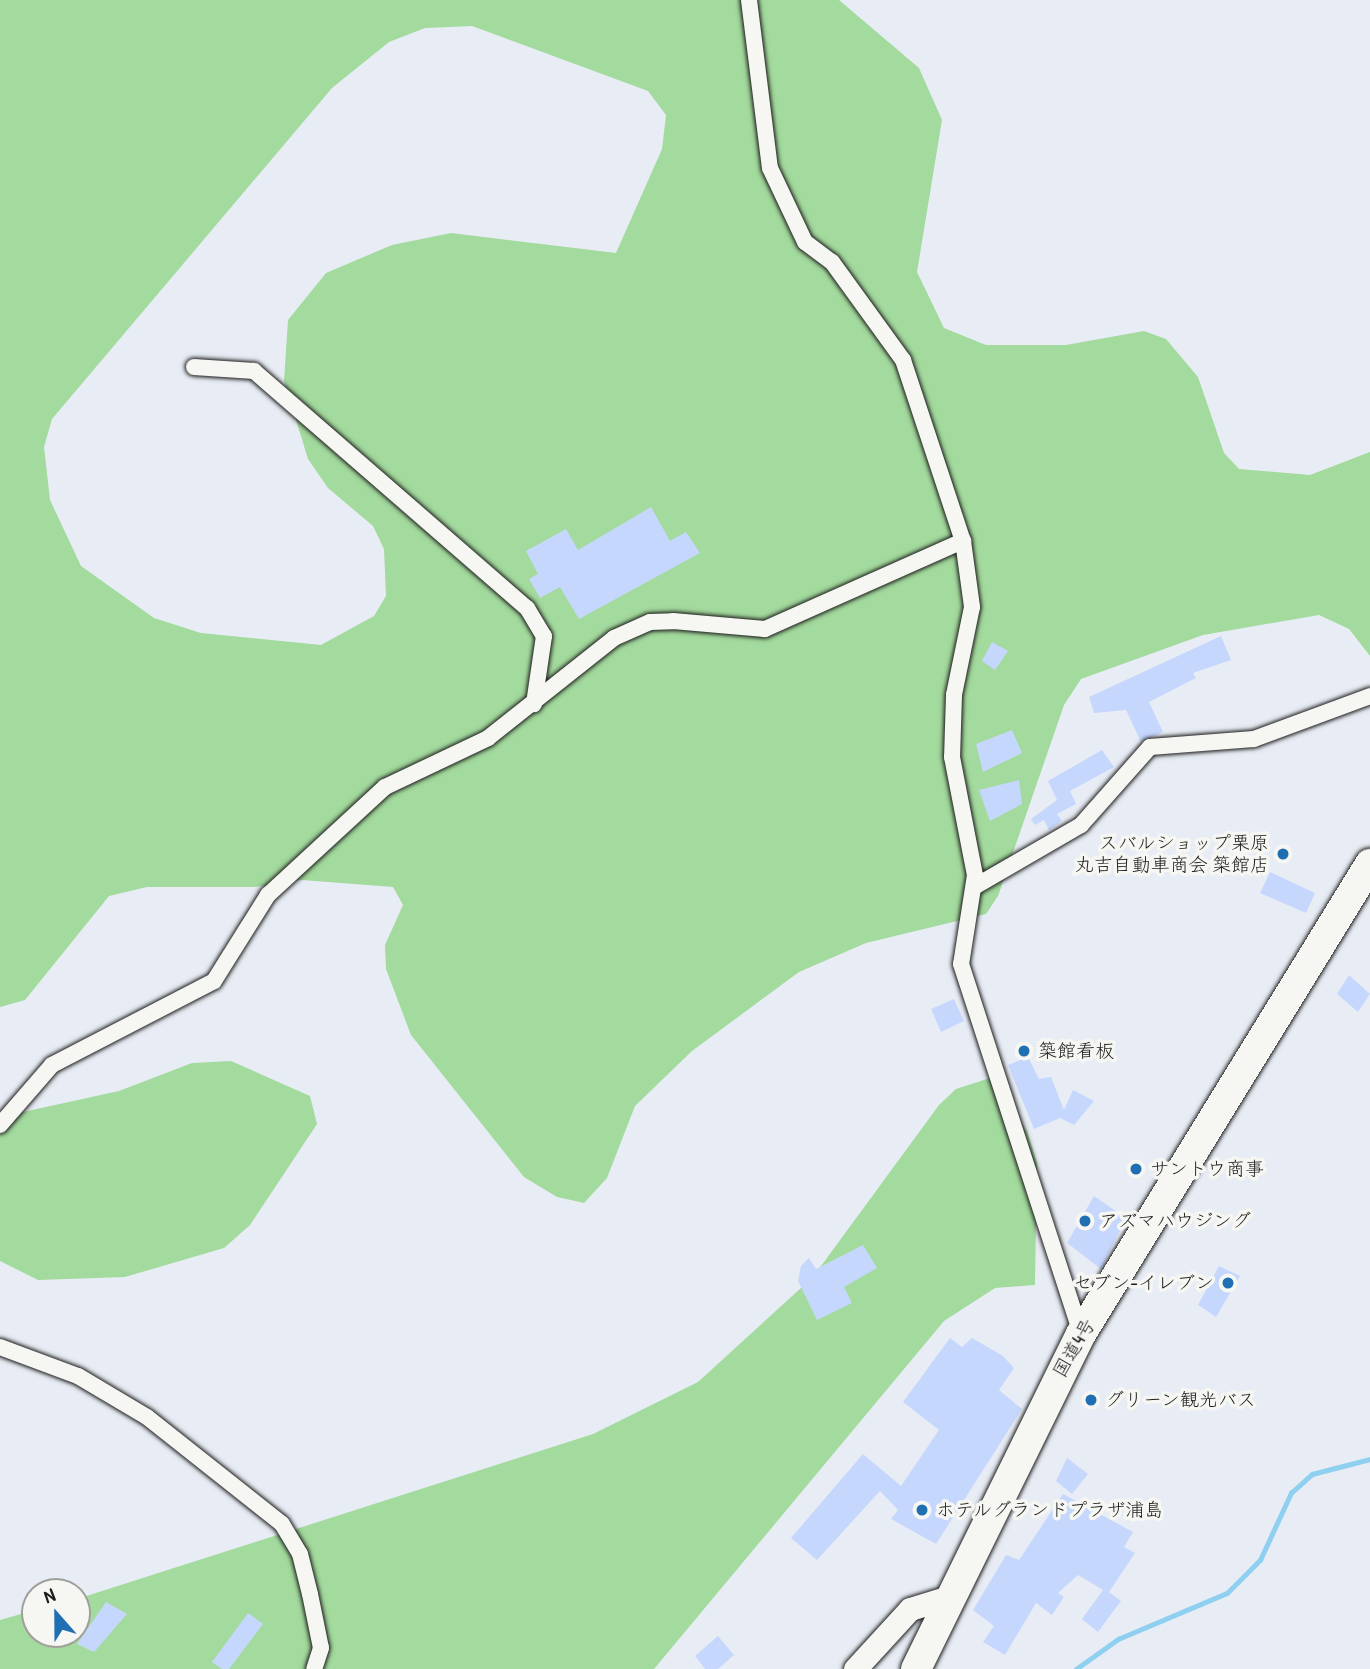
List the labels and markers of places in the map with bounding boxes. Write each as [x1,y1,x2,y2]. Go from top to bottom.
place label: スバルショップ栗原 丸吉自動車商会 築館店 [1075,832,1269,876]
marker: スバルショップ栗原 丸吉自動車商会 築館店 [1275,846,1291,862]
place label: 築館看板 [1038,1040,1114,1062]
marker: 築館看板 [1016,1043,1032,1059]
place label: サントウ商事 [1150,1158,1264,1180]
marker: サントウ商事 [1128,1161,1144,1177]
place label: アズマハウジング [1099,1210,1251,1232]
marker: アズマハウジング [1077,1213,1093,1229]
place label: セブン-イレブン [1073,1272,1214,1294]
marker: セブン-イレブン [1220,1275,1236,1291]
place label: グリーン観光バス [1105,1389,1257,1411]
marker: グリーン観光バス [1083,1392,1099,1408]
place label: ホテルグランドプラザ浦島 [936,1499,1164,1521]
marker: ホテルグランドプラザ浦島 [914,1502,930,1518]

